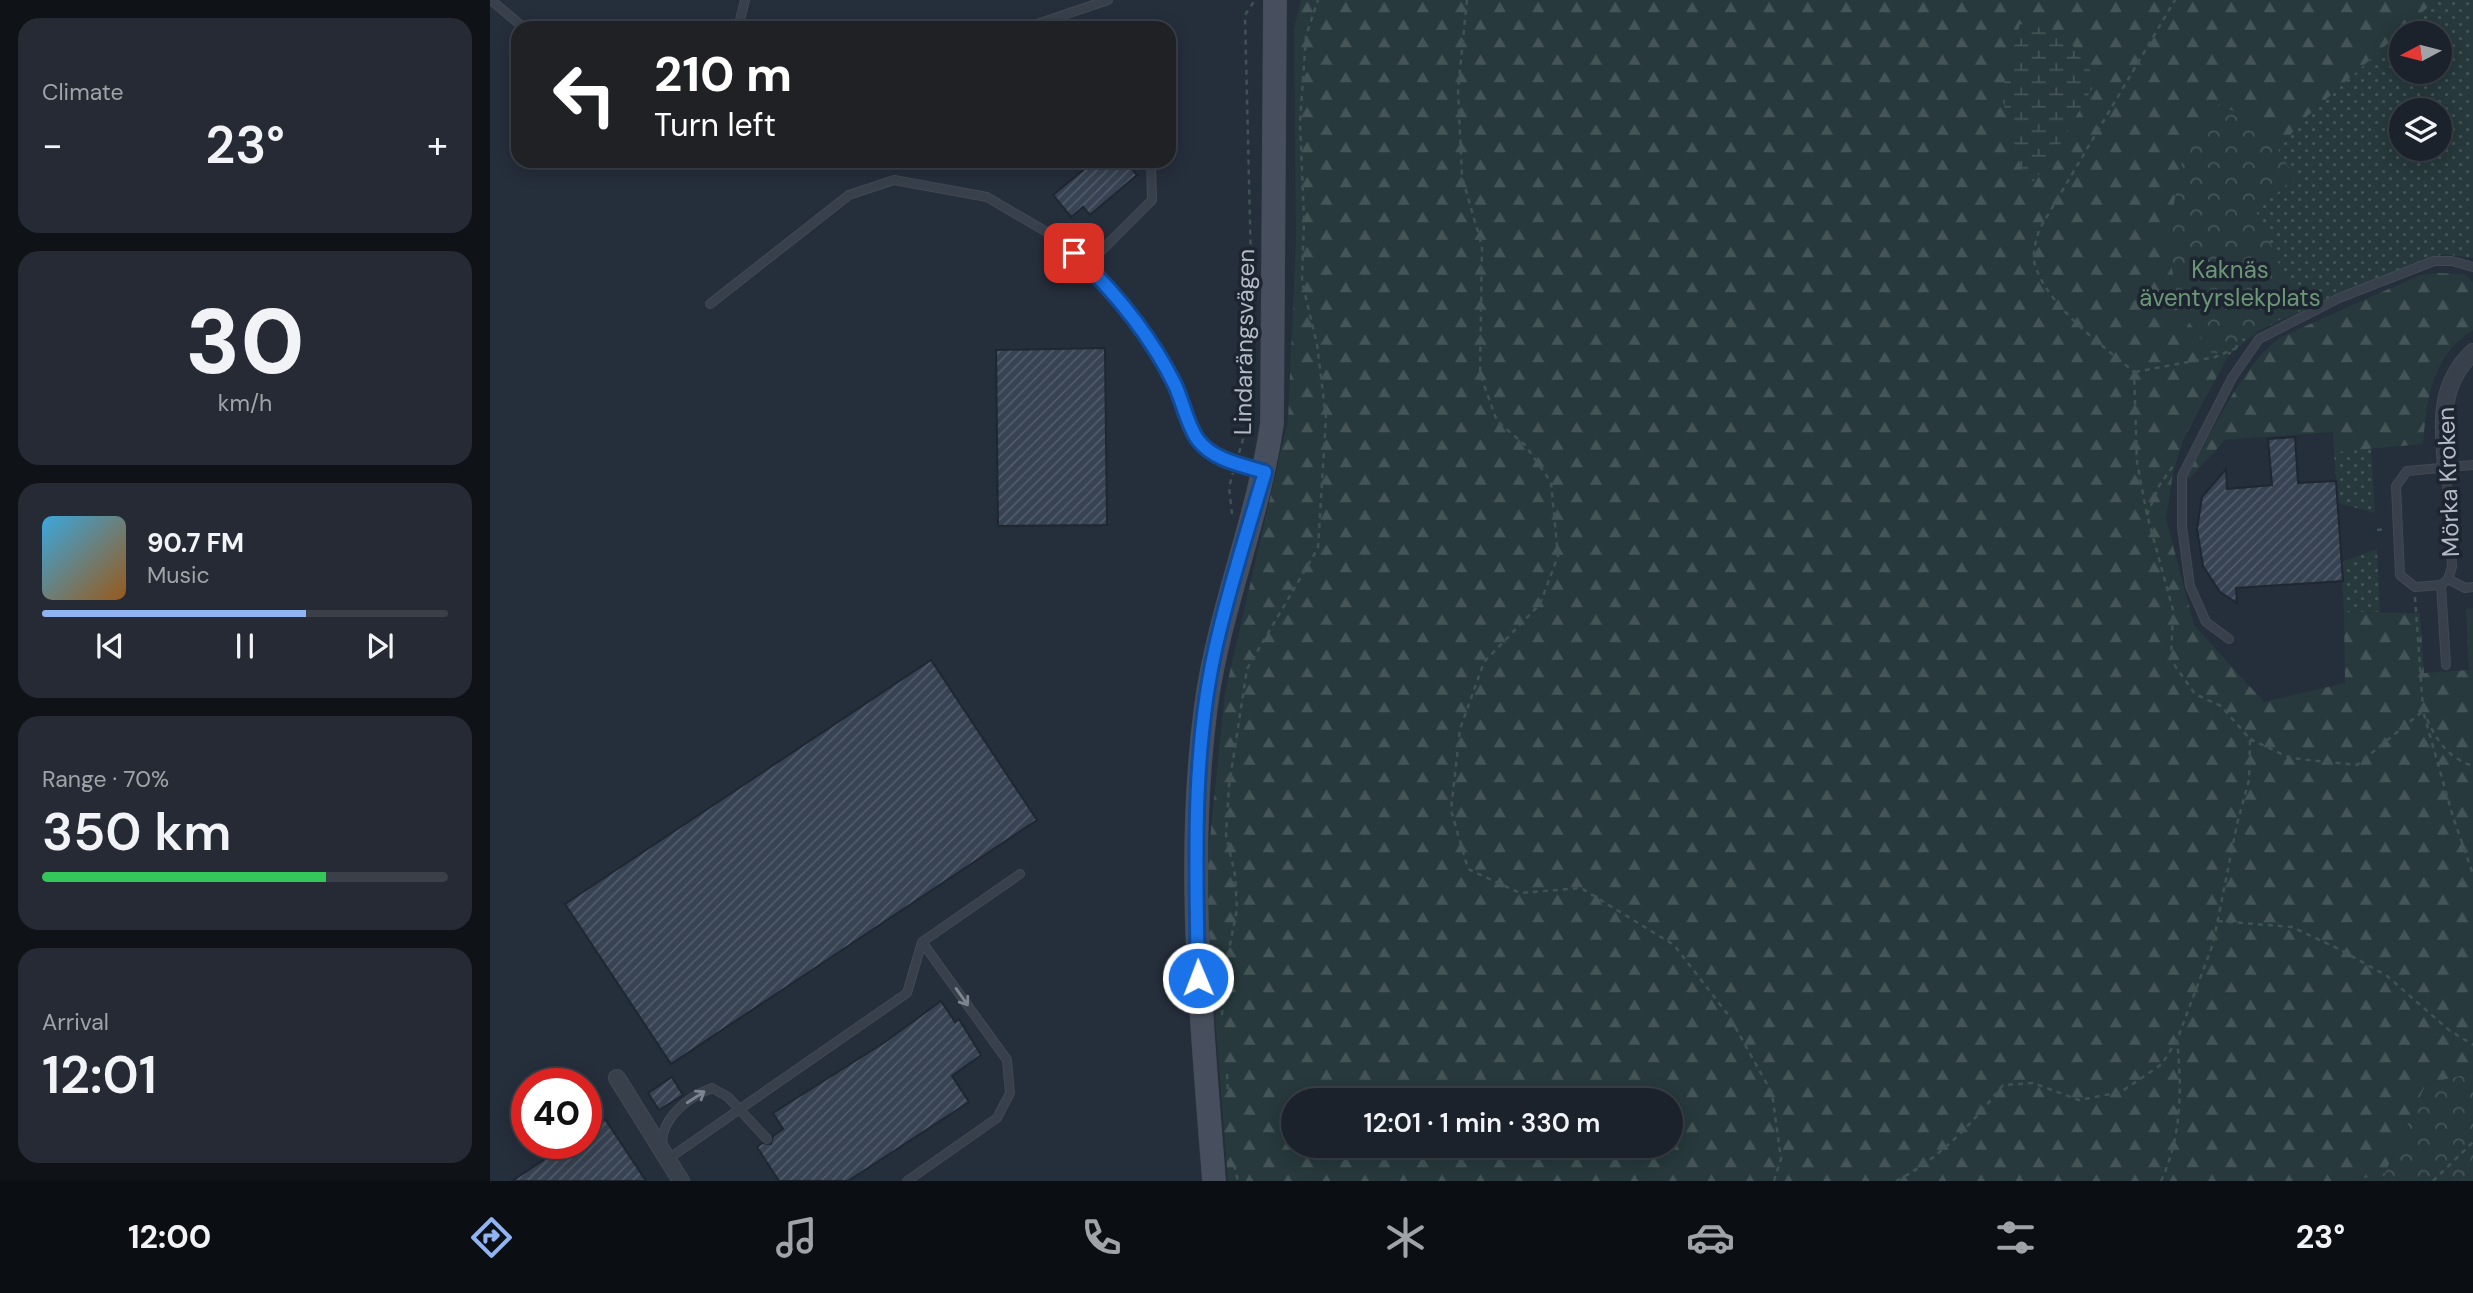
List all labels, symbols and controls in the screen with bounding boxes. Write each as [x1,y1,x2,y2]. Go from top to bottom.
north arrow [2389,21,2452,84]
map controls [2389,21,2452,161]
text: 210 m [654,42,792,106]
icon: left [539,49,630,140]
text: Climate [42,77,124,107]
button: layers [2389,98,2452,161]
text: Turn left [654,104,776,146]
text: 23° [205,111,285,179]
text: − [42,120,63,170]
text: + [427,120,448,170]
pin [1044,223,1104,283]
icon: arrive [1055,234,1093,272]
street label: Lindarängsvägen [1227,249,1261,435]
park label: Kaknäs äventyrslekplats [2139,254,2321,313]
text: 30 [186,283,304,401]
text: km/h [218,388,272,418]
street label: Mörka Kroken [2430,406,2466,558]
text: 90.7 FM [147,526,244,560]
text: Music [147,560,210,590]
icon: previous [91,627,129,665]
icon: pause [226,627,264,665]
icon: next [361,627,399,665]
text: Range · 70% [42,764,169,794]
text: 350 km [42,798,231,866]
position arrow [1161,941,1235,1015]
one-way arrow [955,987,969,1006]
text: Arrival [42,1007,109,1037]
text: 12:01 [42,1041,157,1109]
speed limit sign: 40 [511,1068,602,1159]
one-way arrow [686,1090,705,1104]
text: 12:01 · 1 min · 330 m [1364,1106,1600,1140]
icon: directions [467,1213,516,1262]
icon: music [772,1213,821,1262]
icon: phone [1077,1213,1126,1262]
icon: climate [1381,1213,1430,1262]
icon: car [1686,1213,1735,1262]
icon: filters [1991,1213,2040,1262]
text: 12:00 [128,1216,211,1258]
text: 23° [2296,1216,2345,1258]

